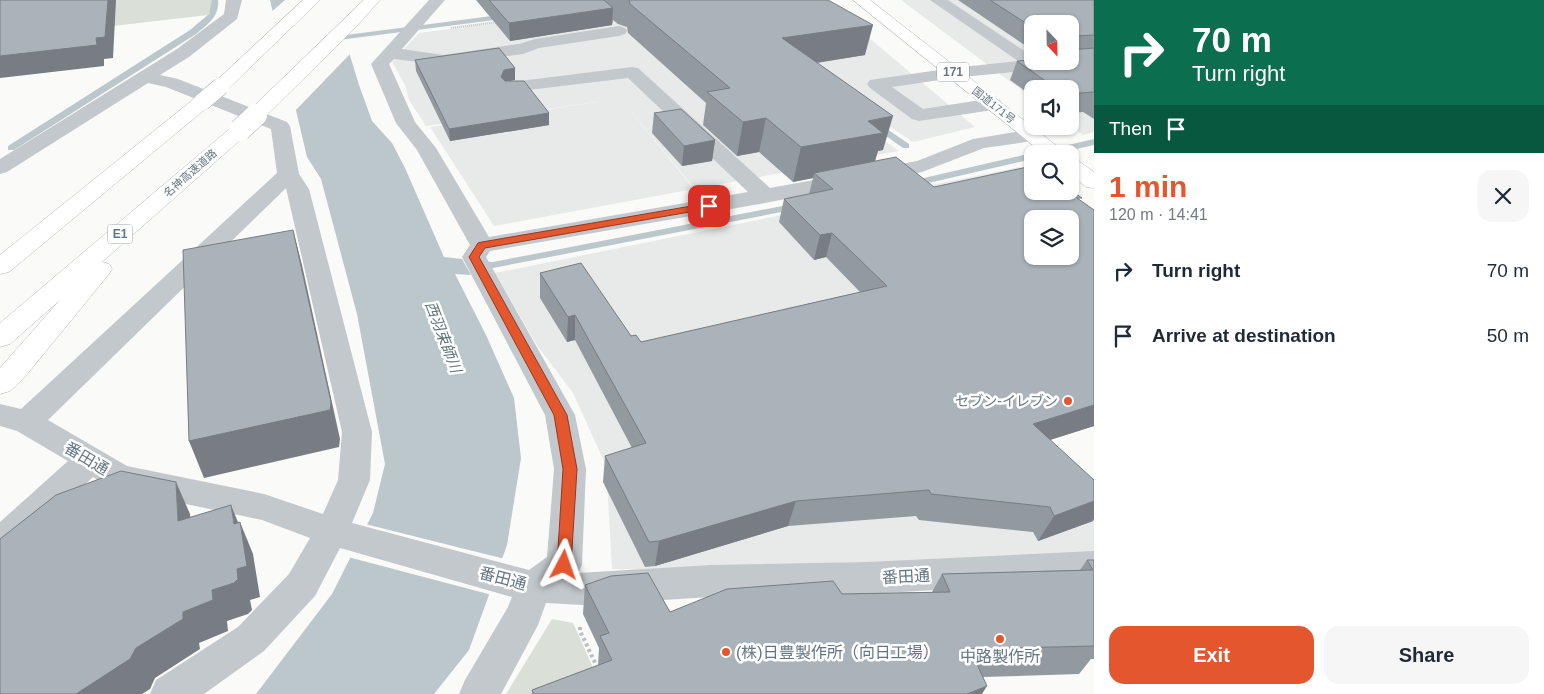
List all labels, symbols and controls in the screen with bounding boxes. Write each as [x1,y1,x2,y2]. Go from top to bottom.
north arrow [1024,15,1079,70]
map controls [1024,15,1079,265]
icon: right [1109,20,1174,85]
text: 70 m [1192,20,1272,59]
text: Turn right [1192,61,1285,86]
road number: 171 [937,62,969,82]
button: sound [1024,80,1079,135]
street label: 国道171号 [970,84,1018,126]
icon: arrive [1162,115,1190,143]
text: Then [1109,118,1152,139]
button: search [1024,145,1079,200]
street label: 名神高速道路 [161,147,219,199]
text: 1 min [1109,170,1187,203]
button: close [1477,170,1529,222]
pin [688,185,730,227]
icon: arrive [695,192,723,220]
text: 120 m · 14:41 [1109,206,1208,223]
button: layers [1024,210,1079,265]
road number: E1 [108,224,132,243]
icon: right [1109,257,1137,285]
text: Turn right [1152,260,1240,281]
text: 70 m [1487,260,1529,281]
water label: 西羽束師川 [422,299,466,377]
icon: arrive [1109,322,1137,350]
text: Arrive at destination [1152,325,1336,346]
text: 50 m [1487,325,1529,346]
place label: セブン-イレブン [955,393,1058,409]
marker: セブン-イレブン [1062,395,1074,407]
street label: 番田通 [62,439,112,478]
position arrow [537,538,589,590]
street label: 番田通 [477,564,528,593]
street label: 番田通 [882,567,930,586]
button: Exit [1109,626,1314,684]
button: Share [1324,626,1529,684]
marker: 中路製作所 [994,633,1006,645]
place label: (株)日豊製作所（向日工場） [736,644,939,661]
marker: (株)日豊製作所（向日工場） [720,646,732,658]
place label: 中路製作所 [960,648,1040,665]

